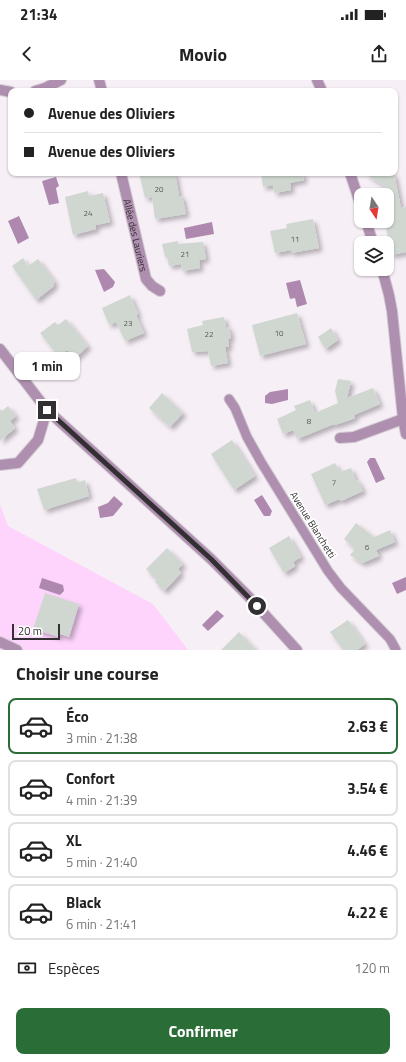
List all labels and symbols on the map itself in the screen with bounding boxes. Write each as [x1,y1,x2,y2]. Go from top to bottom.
house number: 20 [155,183,164,195]
north arrow [354,188,394,228]
street label: Allée des Lauriers [120,197,152,273]
house number: 24 [84,207,93,219]
house number: 11 [291,233,299,245]
house number: 21 [181,248,189,260]
house number: 23 [124,317,132,329]
house number: 10 [275,327,284,339]
house number: 22 [205,328,213,340]
callout: 1 min [14,352,80,380]
route end [38,401,56,419]
house number: 8 [307,415,312,427]
house number: 7 [332,476,336,488]
street label: Avenue Blanchetti [286,489,340,561]
house number: 6 [365,541,370,553]
route start [248,597,266,615]
scale bar [12,622,60,641]

